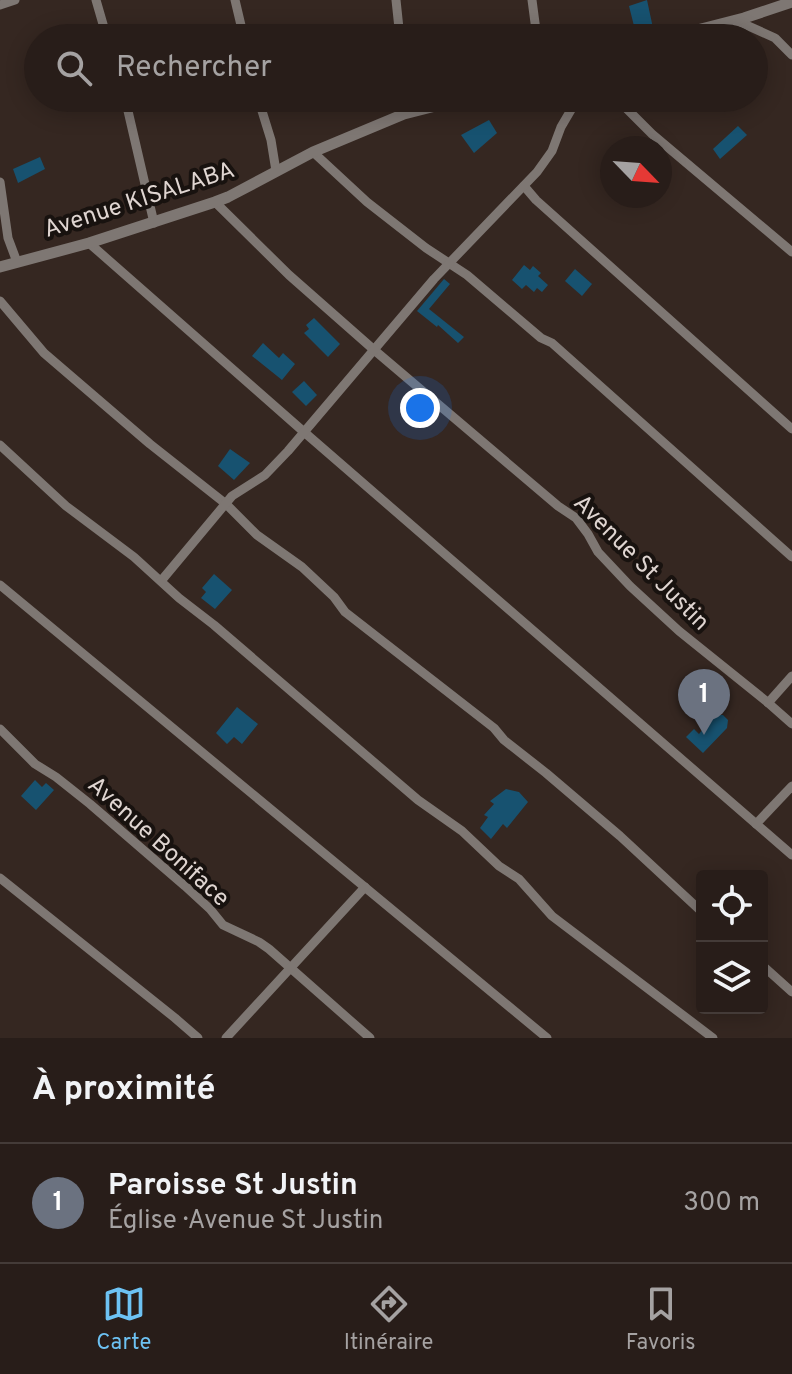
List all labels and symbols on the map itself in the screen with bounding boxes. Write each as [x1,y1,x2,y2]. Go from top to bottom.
north arrow [600,136,672,208]
street label: Avenue KISALABA [40,156,239,246]
your location [400,388,440,428]
street label: Avenue St Justin [566,489,715,638]
pin: 1 [678,669,730,735]
street label: Avenue Boniface [80,771,235,914]

